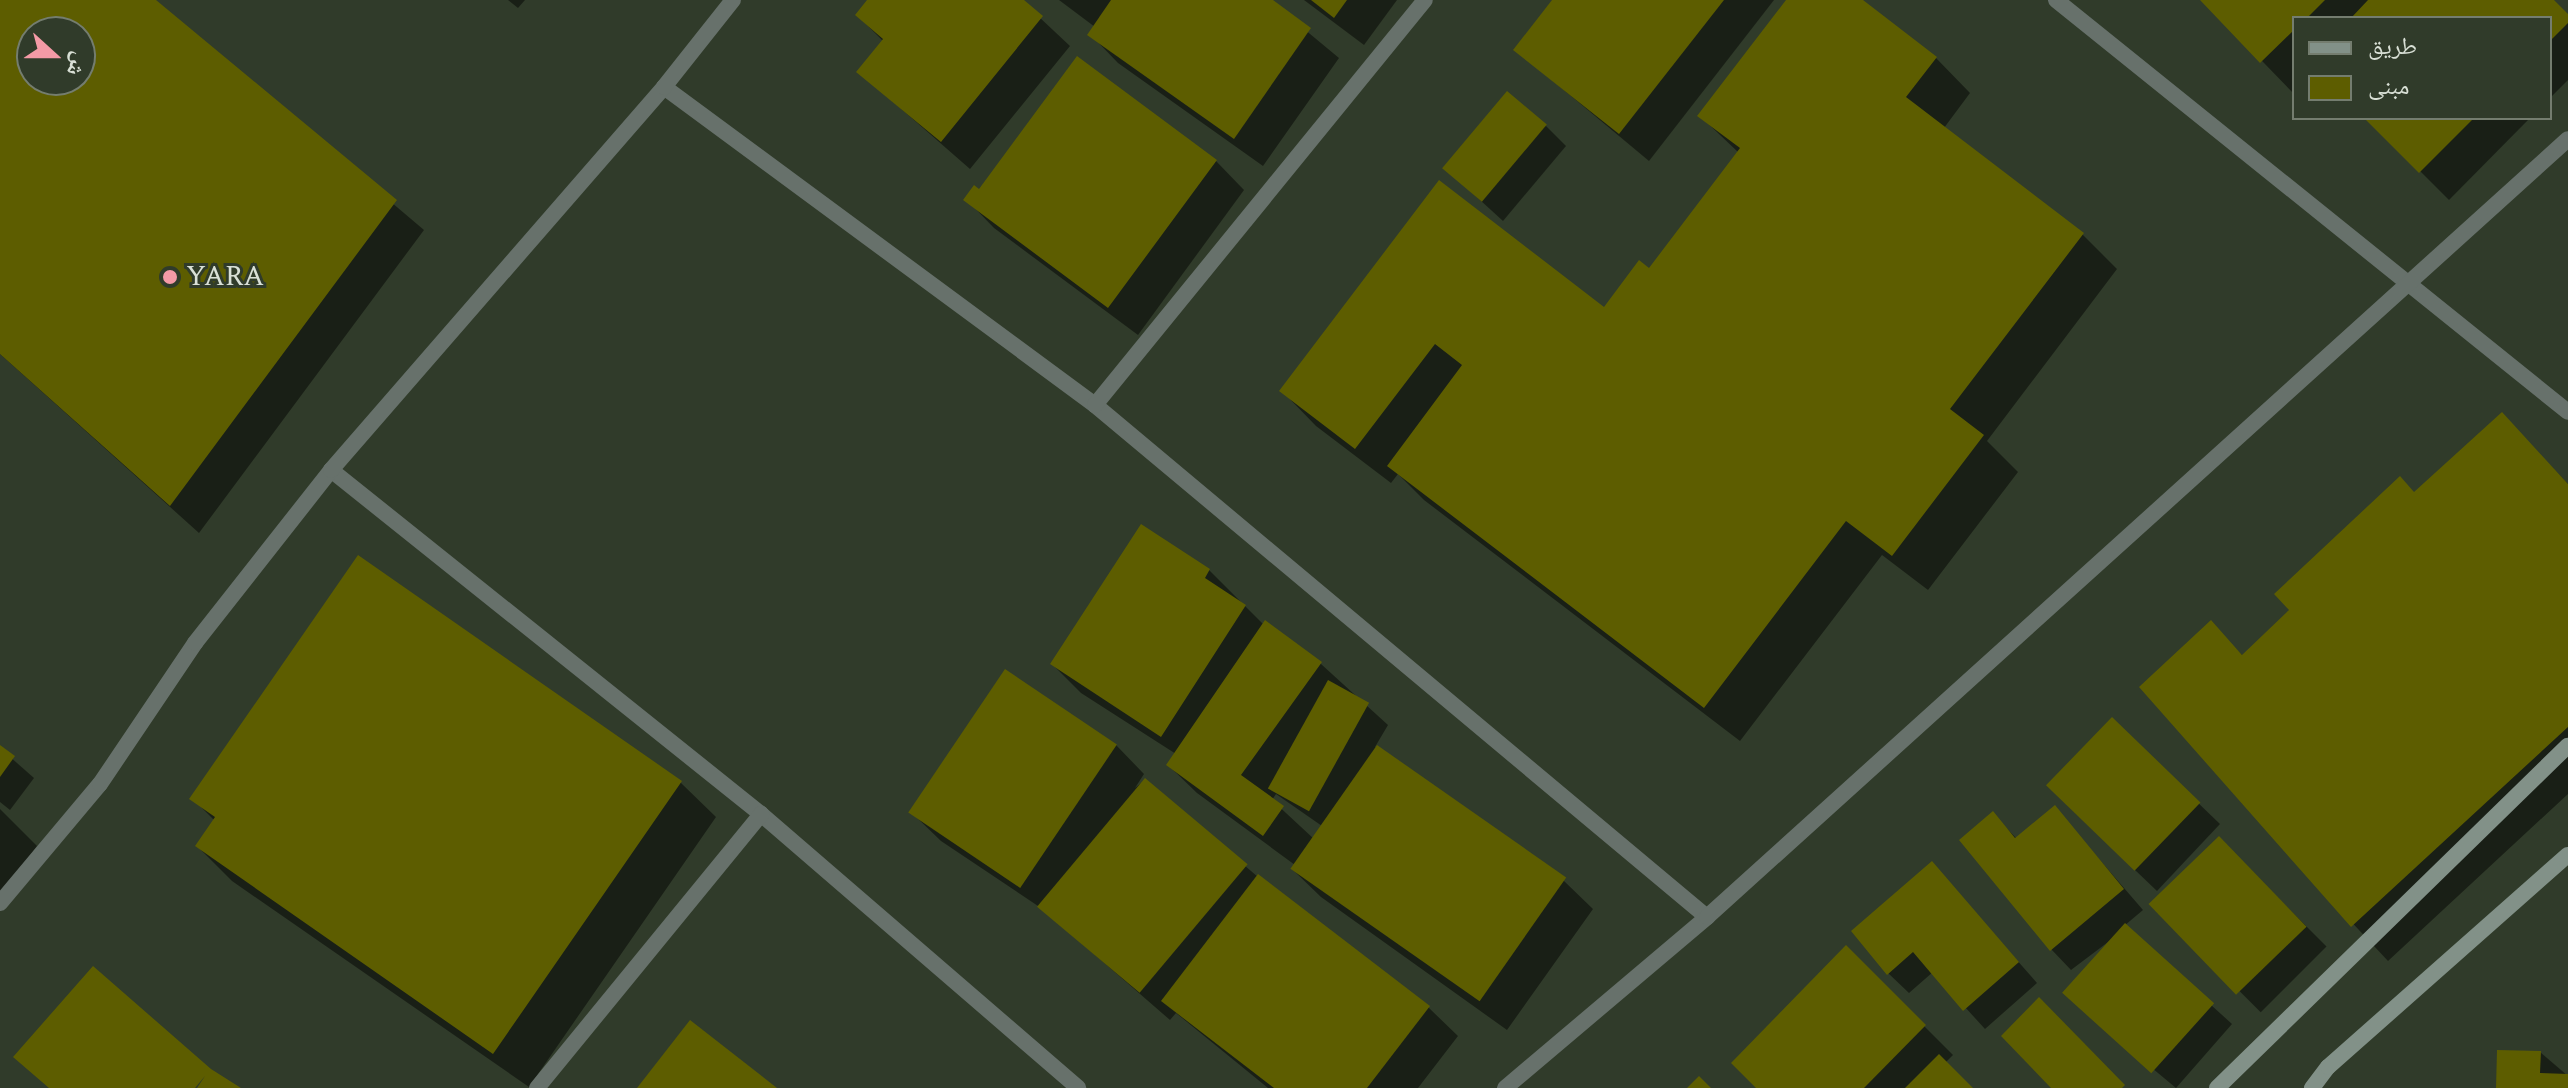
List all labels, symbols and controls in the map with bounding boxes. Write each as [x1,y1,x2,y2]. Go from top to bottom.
north arrow [16,16,96,96]
legend [2292,16,2552,120]
text: طريق [2368,29,2417,65]
text: ش [57,47,97,81]
text: مبنى [2368,69,2409,105]
place label: YARA [186,260,264,294]
marker: YARA [161,268,179,286]

